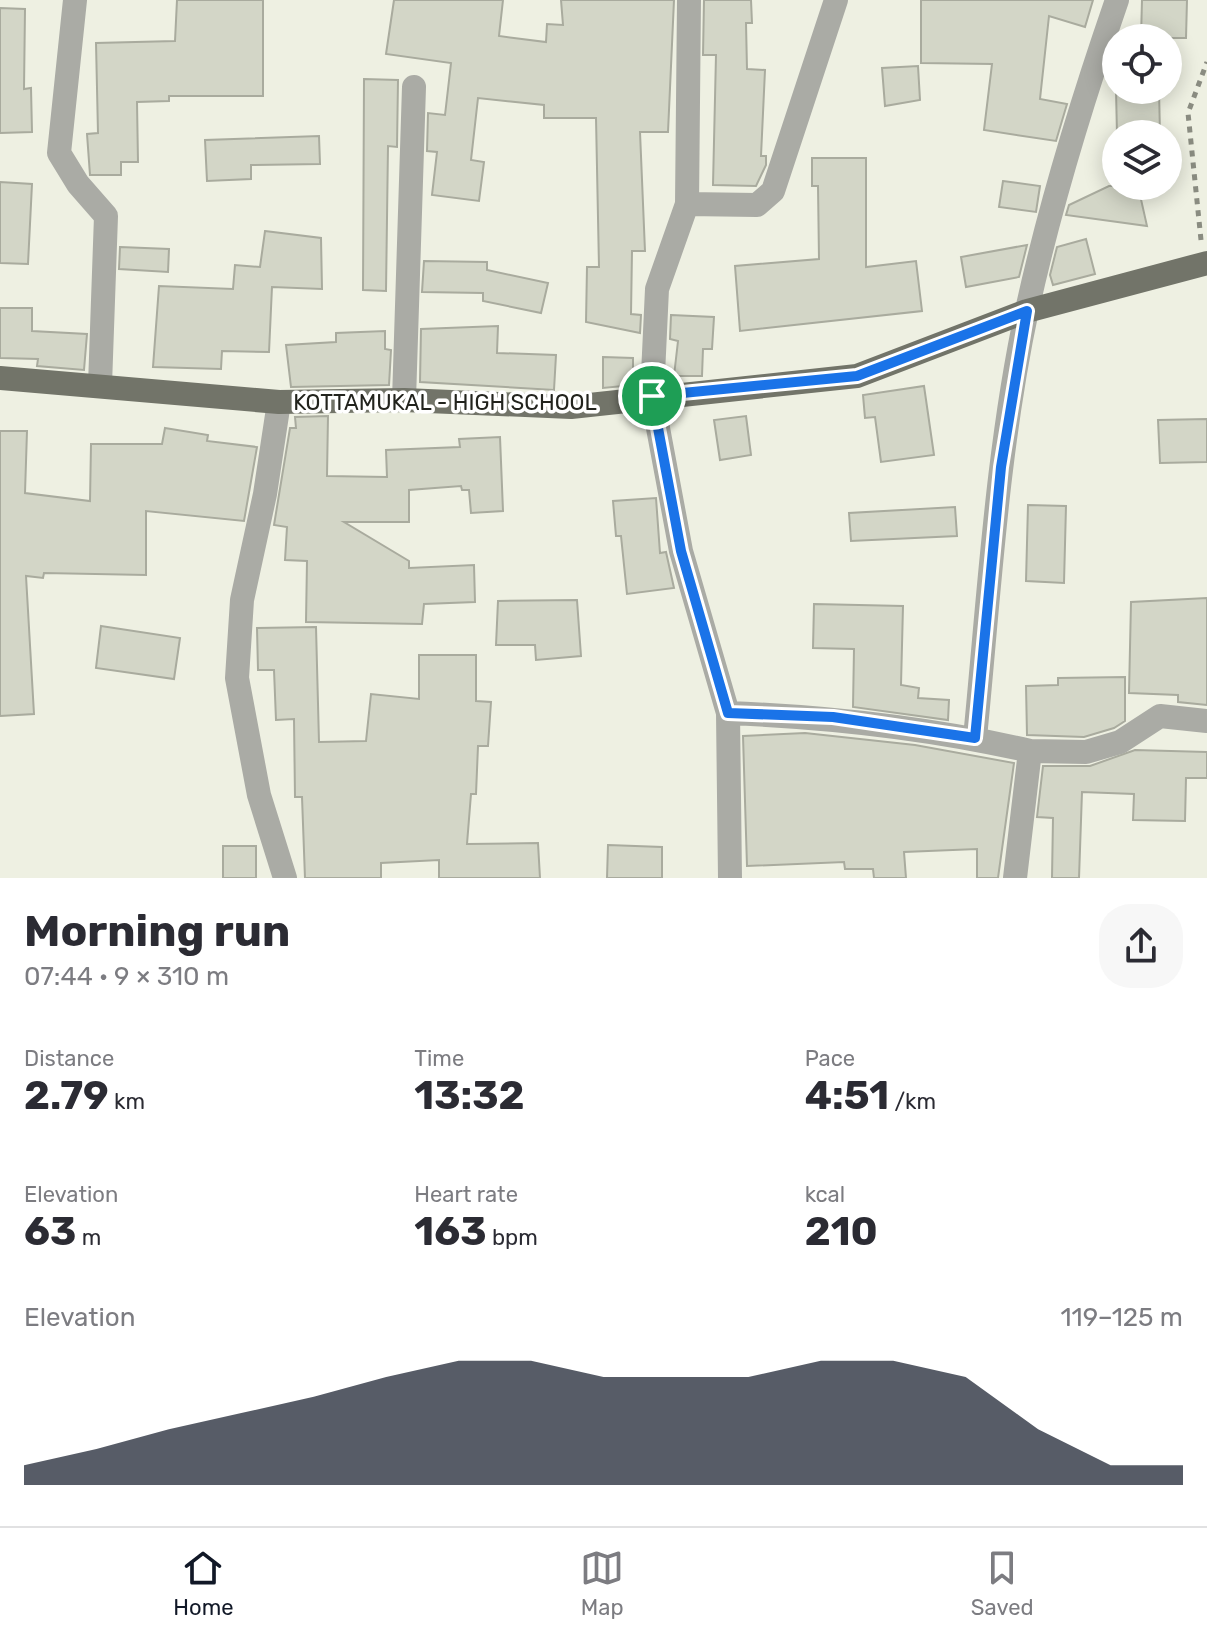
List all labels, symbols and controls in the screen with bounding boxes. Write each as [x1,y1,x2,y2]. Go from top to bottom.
map controls [1102,24,1182,200]
button: locate [1102,24,1182,104]
button: layers [1102,120,1182,200]
pin [618,362,686,430]
icon: arrive [630,374,674,418]
street label: KOTTAMUKAL - HIGH SCHOOL [293,389,597,416]
button: share [1099,904,1183,988]
text: Morning run [24,905,290,957]
text: 07:44 · 9 × 310 m [24,961,229,992]
text: Distance [24,1045,114,1072]
text: Time [414,1045,464,1072]
text: Pace [805,1045,855,1072]
text: 2.79 [24,1072,109,1119]
text: 13:32 [414,1072,525,1119]
text: 4:51 [805,1072,889,1119]
text: km [109,1088,145,1115]
text: /km [889,1088,936,1115]
text: Elevation [24,1181,118,1208]
text: Heart rate [414,1181,518,1208]
text: kcal [805,1181,845,1208]
text: 63 [24,1208,76,1255]
text: 163 [414,1208,487,1255]
text: 210 [805,1208,878,1255]
text: m [76,1224,101,1251]
text: bpm [487,1224,538,1251]
text: Elevation [24,1302,135,1333]
text: 119–125 m [1060,1302,1183,1333]
tab: Home [173,1546,234,1621]
tab: Map [580,1546,624,1621]
tab: Saved [971,1546,1034,1621]

